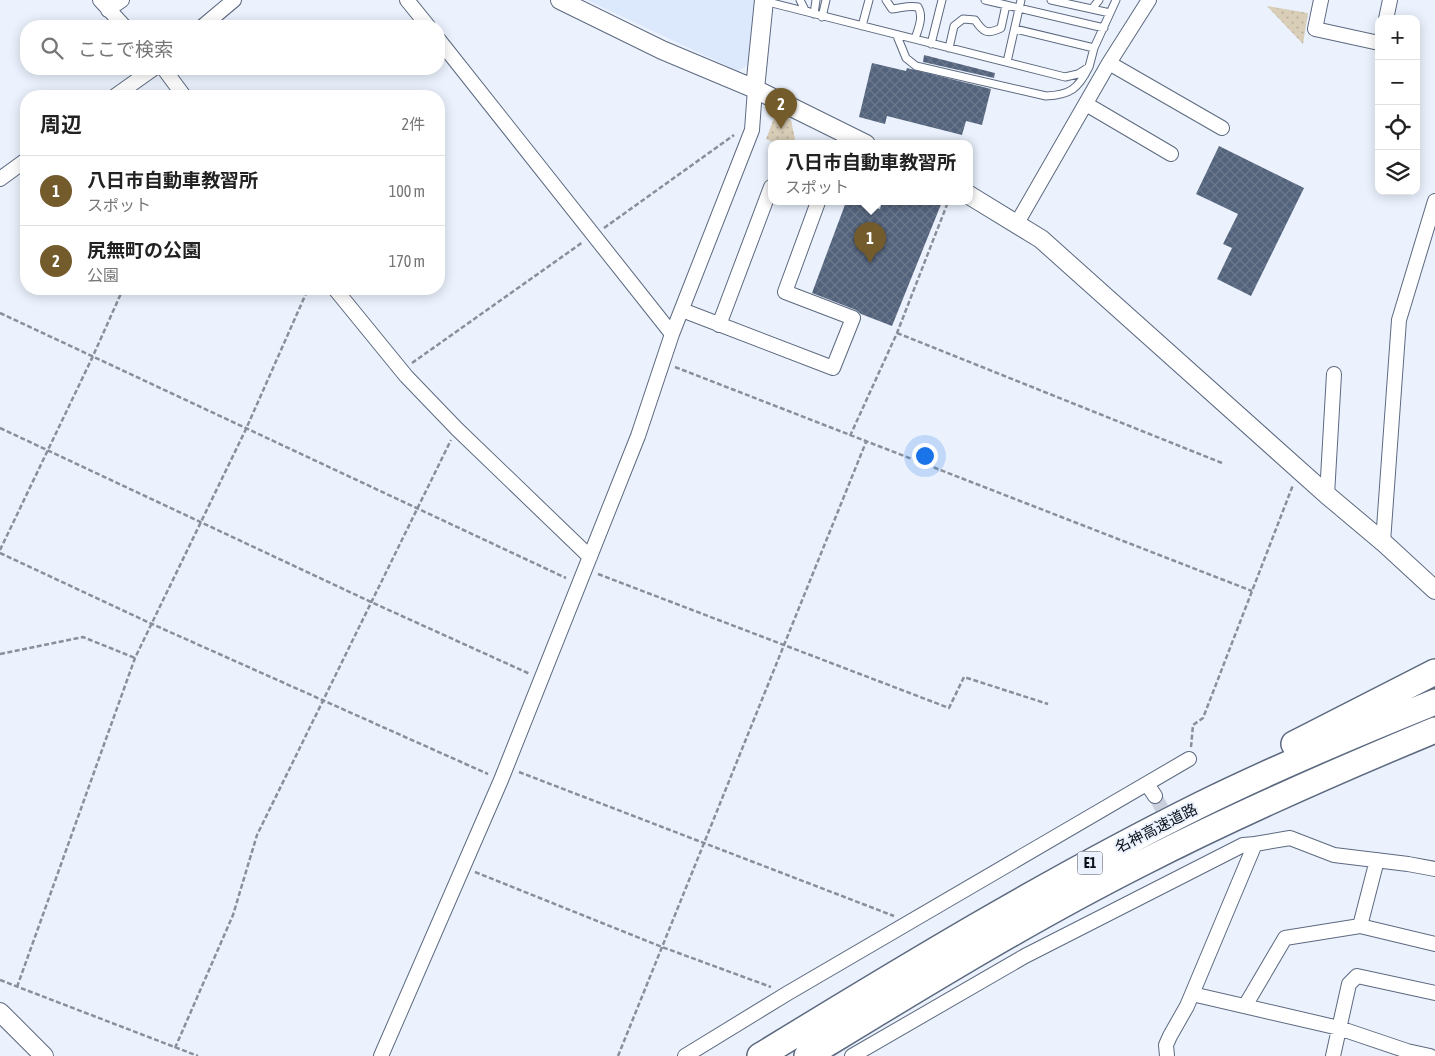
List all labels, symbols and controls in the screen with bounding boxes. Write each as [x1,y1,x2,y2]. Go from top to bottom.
map controls [1375,15,1420,195]
button: + [1375,15,1420,60]
search box [20,20,445,75]
icon: search [38,34,66,62]
text: ここで検索 [78,38,173,60]
button: − [1375,60,1420,105]
pin: 2 [765,88,797,129]
button: locate [1375,105,1420,150]
text: 周辺 [40,112,82,136]
text: 2件 [401,115,425,133]
popup [768,140,973,205]
button: layers [1375,150,1420,195]
text: 八日市自動車教習所 [785,151,956,173]
text: 八日市自動車教習所 [87,169,258,191]
text: スポット [785,178,849,196]
text: 1 [52,182,60,200]
text: 100 m [389,182,425,200]
text: スポット [87,196,151,214]
pin: 1 [854,222,886,263]
text: 尻無町の公園 [87,239,201,261]
text: 2 [52,252,60,270]
text: 170 m [389,252,425,270]
text: 公園 [87,266,119,284]
your location [912,443,938,469]
street label: 名神高速道路 [1112,800,1200,856]
road number: E1 [1078,851,1102,874]

